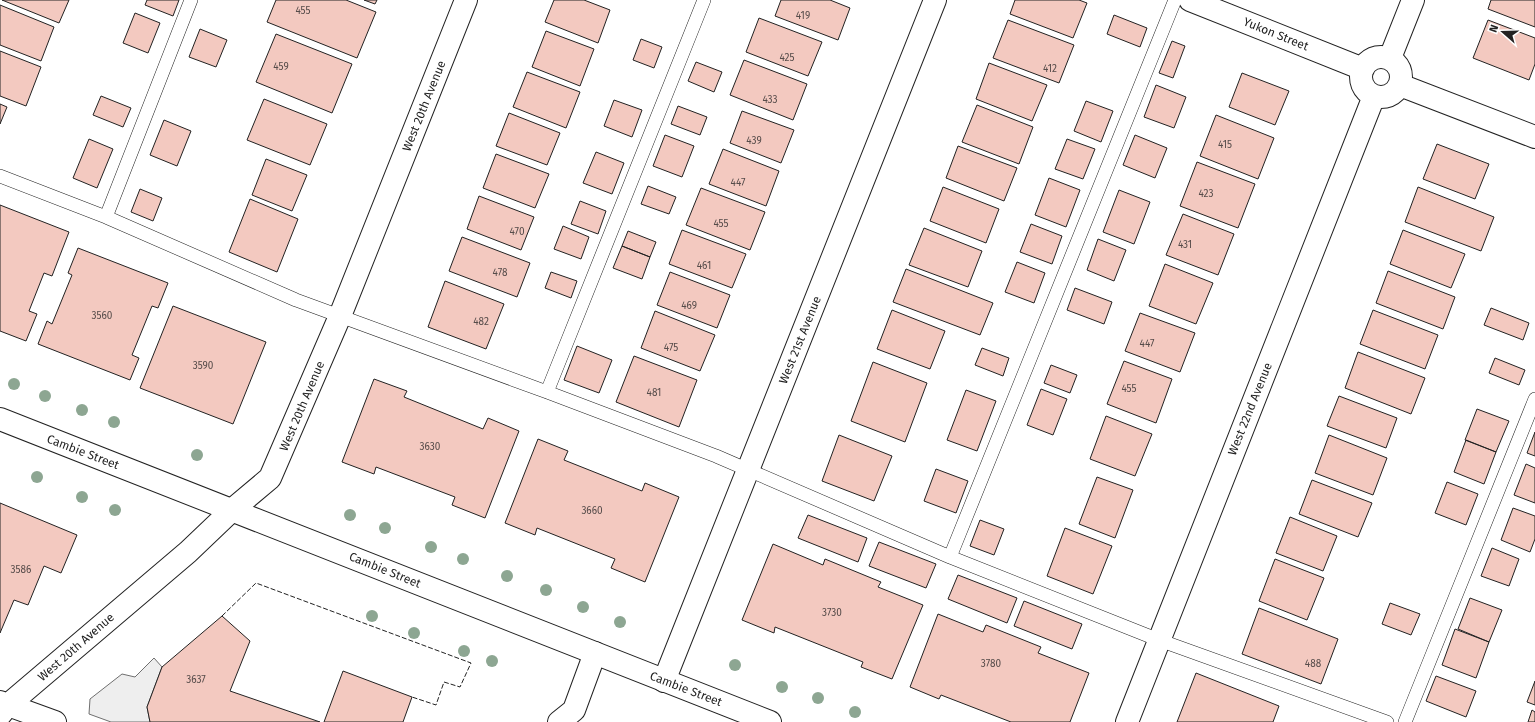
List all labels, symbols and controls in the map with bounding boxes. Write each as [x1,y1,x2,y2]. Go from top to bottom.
house number: 455 [295,5,311,17]
house number: 419 [796,10,810,22]
north arrow [1483,12,1523,52]
street label: Yukon Street [1241,15,1311,54]
text: N [1487,23,1501,34]
house number: 425 [779,52,795,64]
street label: West 20th Avenue [399,59,449,153]
house number: 459 [273,61,289,73]
house number: 412 [1043,63,1057,75]
house number: 433 [762,94,778,106]
house number: 439 [746,135,762,147]
house number: 415 [1218,139,1232,151]
house number: 447 [731,177,746,189]
house number: 423 [1198,188,1214,200]
house number: 455 [713,218,729,230]
house number: 470 [510,226,525,238]
house number: 431 [1178,239,1192,251]
house number: 461 [697,260,711,272]
house number: 478 [493,267,508,279]
street label: West 21st Avenue [776,294,824,386]
house number: 469 [681,300,697,312]
house number: 3560 [92,310,113,322]
house number: 482 [473,316,489,328]
house number: 447 [1140,338,1155,350]
house number: 475 [664,342,678,354]
street label: West 20th Avenue [277,359,327,453]
house number: 3590 [193,360,214,372]
street label: West 22nd Avenue [1225,361,1275,457]
house number: 455 [1121,383,1137,395]
house number: 481 [647,387,661,399]
street label: Cambie Street [45,432,122,472]
house number: 3630 [420,441,441,453]
house number: 3660 [581,505,603,517]
street label: Cambie Street [347,549,424,591]
house number: 3586 [11,564,31,576]
house number: 3730 [822,607,842,619]
street label: West 20th Avenue [35,610,117,684]
house number: 3780 [981,658,1002,670]
house number: 488 [1305,658,1322,670]
street label: Cambie Street [648,669,725,709]
house number: 3637 [186,674,206,686]

